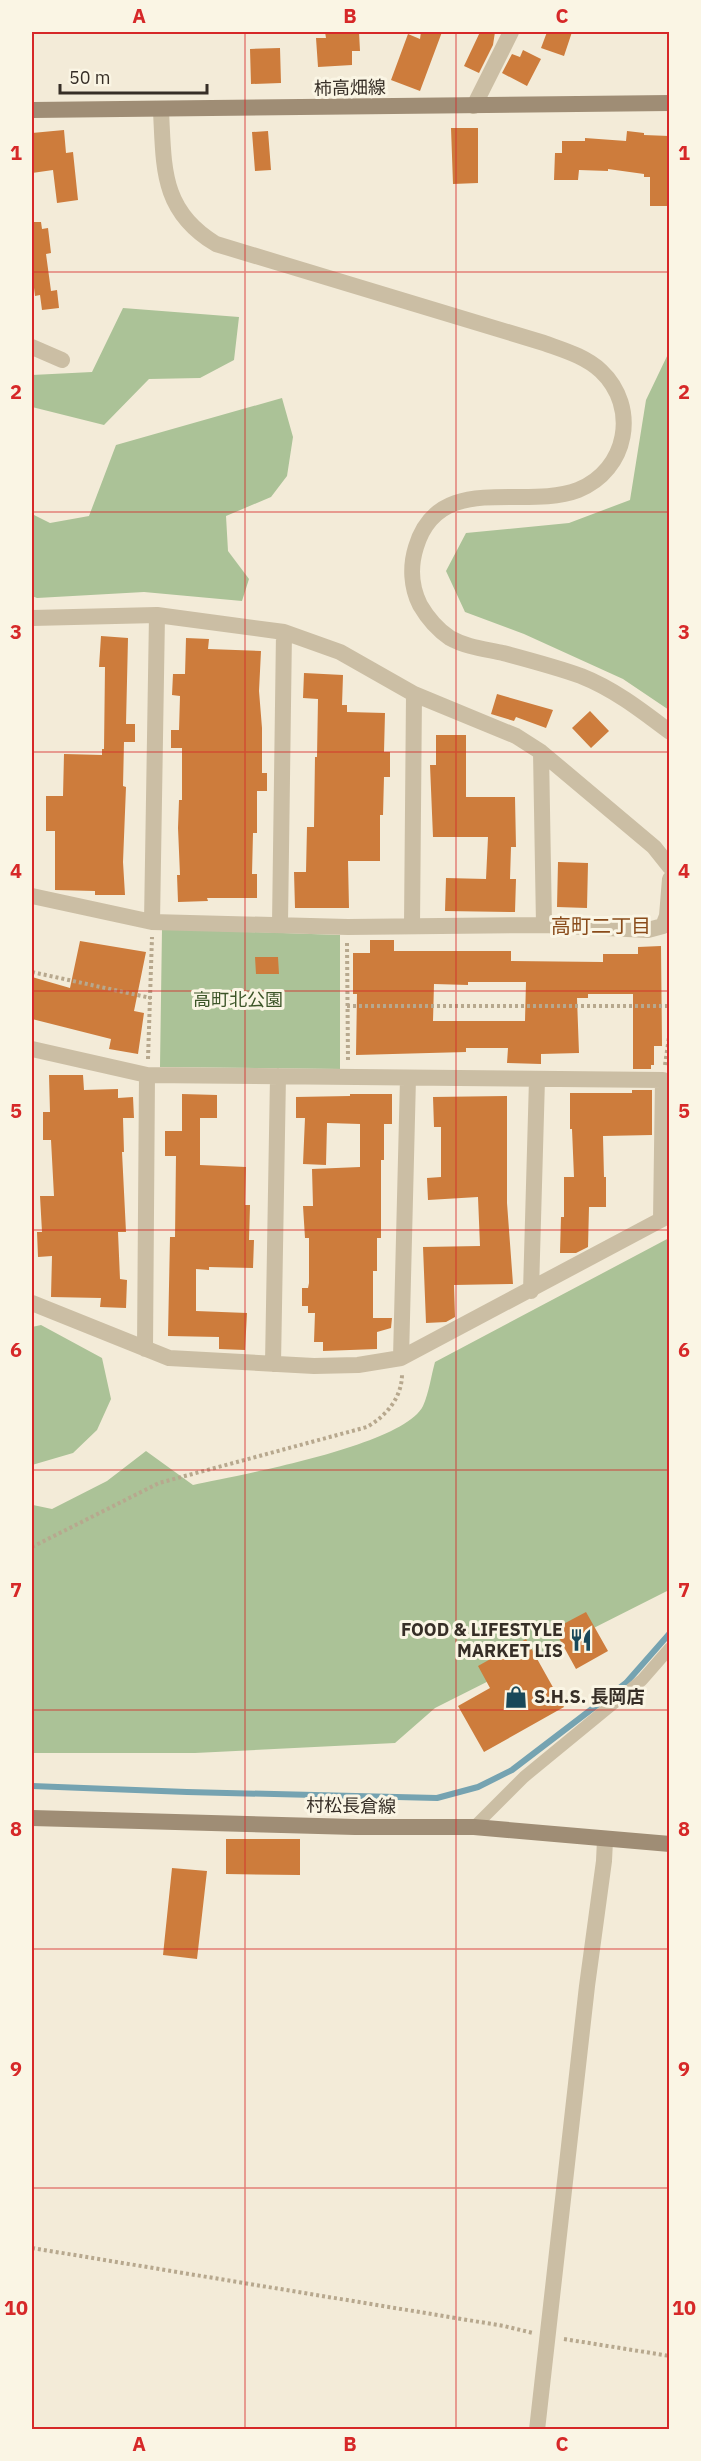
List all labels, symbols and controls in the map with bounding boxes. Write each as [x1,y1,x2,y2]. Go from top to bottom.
text: A [132,2,146,29]
text: B [343,2,357,29]
text: C [555,2,569,29]
scale bar [60,57,207,95]
text: 50 m [69,66,111,89]
street label: 柿高畑線 [314,75,386,100]
text: 1 [10,139,22,166]
text: 1 [678,139,690,166]
text: 2 [10,378,22,405]
text: 2 [678,378,690,405]
text: 3 [10,618,22,645]
text: 3 [678,618,690,645]
text: 4 [10,857,22,884]
text: 4 [678,857,690,884]
district label: 高町二丁目 [551,912,651,939]
park label: 高町北公園 [193,988,283,1011]
text: 5 [10,1097,22,1124]
text: 5 [678,1097,690,1124]
text: 6 [10,1336,22,1363]
text: 6 [678,1336,690,1363]
text: 7 [10,1576,22,1603]
text: 7 [678,1576,690,1603]
place label: FOOD & LIFESTYLE MARKET LIS [401,1618,563,1662]
restaurant icon: FOOD & LIFESTYLE MARKET LIS [568,1627,594,1653]
shop icon: S.H.S. 長岡店 [503,1684,529,1710]
place label: S.H.S. 長岡店 [534,1685,644,1708]
street label: 村松長倉線 [306,1793,396,1818]
text: 8 [10,1815,22,1842]
text: 8 [678,1815,690,1842]
text: 9 [10,2055,22,2082]
text: 9 [678,2055,690,2082]
text: 10 [4,2294,28,2321]
text: 10 [672,2294,696,2321]
text: A [132,2430,146,2457]
text: B [343,2430,357,2457]
text: C [555,2430,569,2457]

